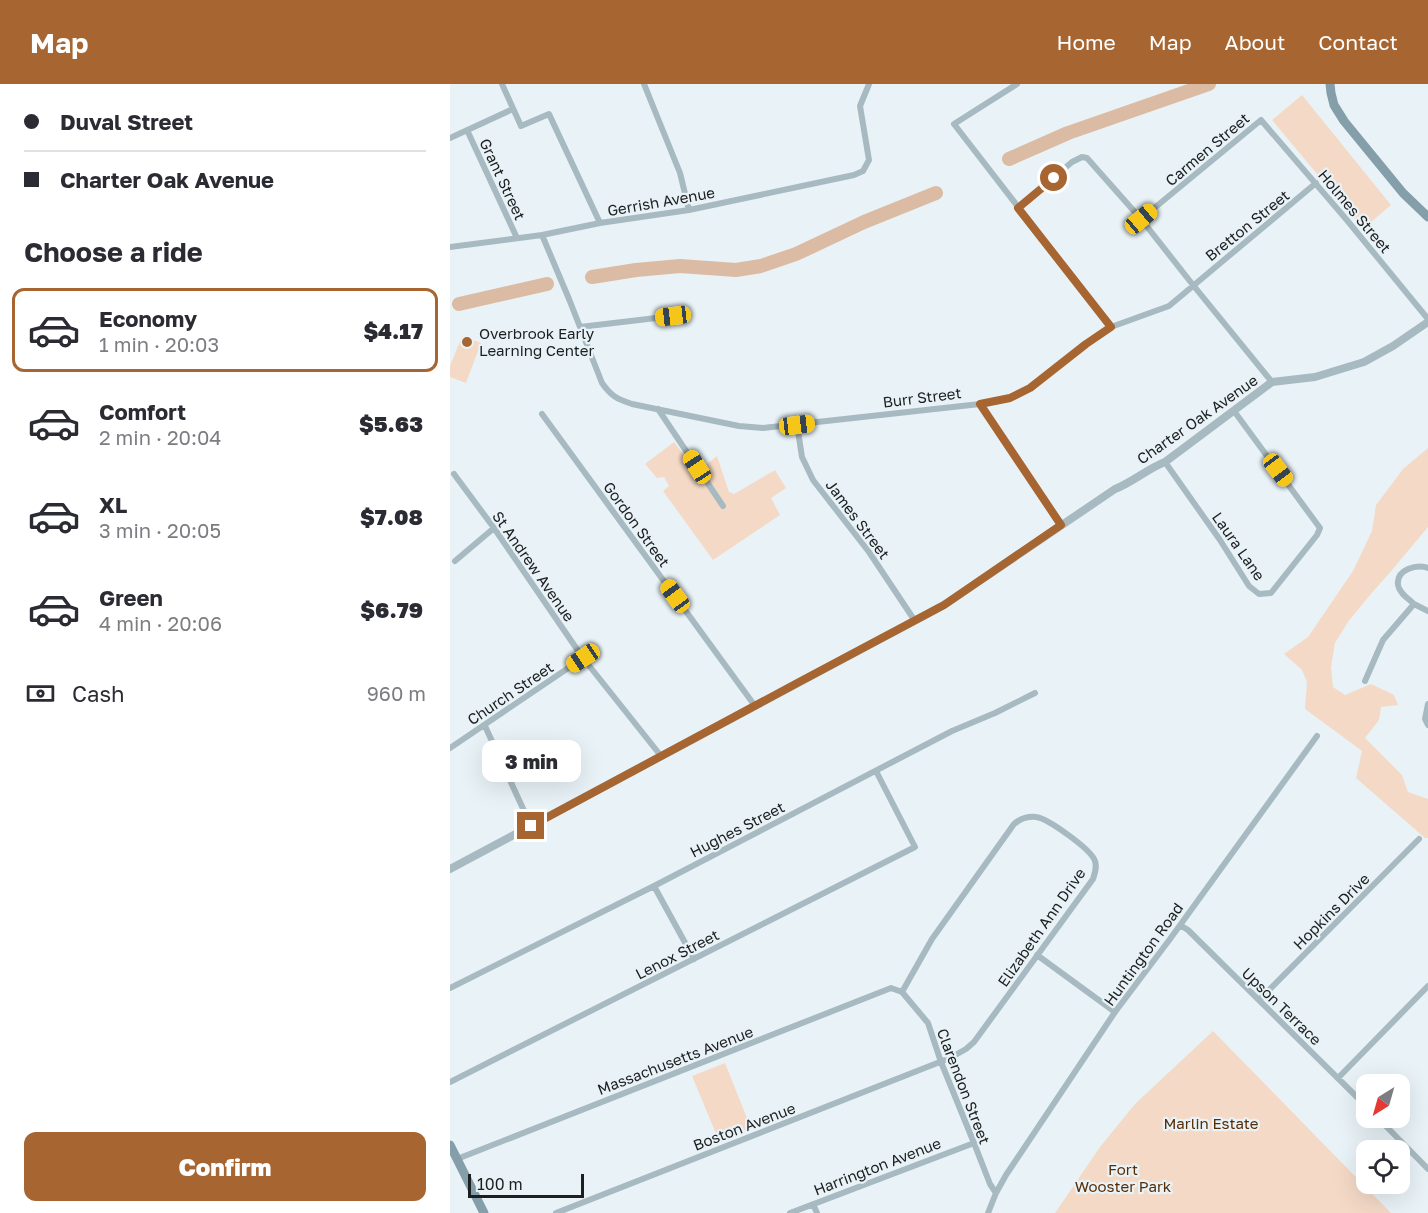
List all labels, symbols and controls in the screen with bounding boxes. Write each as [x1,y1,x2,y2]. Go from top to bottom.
text: Map [30,26,88,59]
text: Home [1056,29,1116,55]
text: Map [1149,29,1192,55]
text: About [1225,29,1285,55]
text: Contact [1318,29,1398,55]
text: Duval Street [60,108,193,135]
street label: Carmen Street [1161,109,1253,189]
street label: Grant Street [476,135,530,223]
route start [1040,164,1067,191]
text: Charter Oak Avenue [60,166,274,193]
street label: Holmes Street [1315,166,1395,256]
street label: Gerrish Avenue [606,183,716,219]
street label: Bretton Street [1201,186,1293,264]
car [1121,201,1161,237]
text: Choose a ride [24,236,203,268]
icon: car [27,303,81,357]
text: Economy [99,305,197,332]
car [654,305,692,327]
text: $4.17 [363,317,423,344]
place label: Overbrook Early Learning Center [479,324,595,359]
text: 1 min · 20:03 [99,332,219,356]
marker: Overbrook Early Learning Center [460,335,474,349]
street label: Charter Oak Avenue [1133,370,1261,467]
street label: Burr Street [882,383,962,411]
icon: car [27,396,81,450]
text: Comfort [99,398,186,425]
text: $5.63 [359,410,423,437]
car [778,414,816,436]
text: 2 min · 20:04 [99,425,222,449]
car [680,447,714,487]
car [1260,450,1296,490]
street label: James Street [822,476,894,562]
street label: Gordon Street [600,478,674,570]
icon: car [27,489,81,543]
text: XL [99,491,127,518]
text: $7.08 [360,503,423,530]
street label: St Andrew Avenue [489,507,579,625]
street label: Laura Lane [1209,508,1269,584]
text: 3 min · 20:05 [99,518,221,542]
car [657,576,693,616]
icon: car [27,582,81,636]
text: Green [99,584,163,611]
text: $6.79 [360,596,423,623]
text: 4 min · 20:06 [99,611,222,635]
car [563,640,603,676]
street label: Church Street [464,658,556,728]
icon: cash [24,677,57,710]
text: Cash [72,680,125,707]
text: 960 m [367,681,426,705]
callout: 3 min [482,739,580,781]
text: 3 min [505,749,558,773]
street label: Hughes Street [687,797,787,861]
route end [517,812,544,839]
street label: Elizabeth Ann Drive [993,864,1089,990]
street label: Hopkins Drive [1289,869,1373,953]
street label: Huntington Road [1100,899,1186,1009]
street label: Lenox Street [632,925,722,983]
street label: Upson Terrace [1238,964,1326,1049]
street label: Massachusetts Avenue [595,1022,756,1098]
street label: Clarendon Street [934,1025,994,1147]
north arrow [1356,1074,1410,1128]
map controls [1356,1074,1410,1194]
street label: Boston Avenue [690,1098,798,1154]
park label: Marlin Estate [1163,1114,1259,1132]
button: Confirm [24,1132,426,1201]
street label: Harrington Avenue [811,1133,944,1199]
button: locate [1356,1140,1410,1194]
park label: Fort Wooster Park [1075,1160,1172,1195]
scale bar [468,1171,584,1198]
text: 100 m [477,1174,523,1194]

